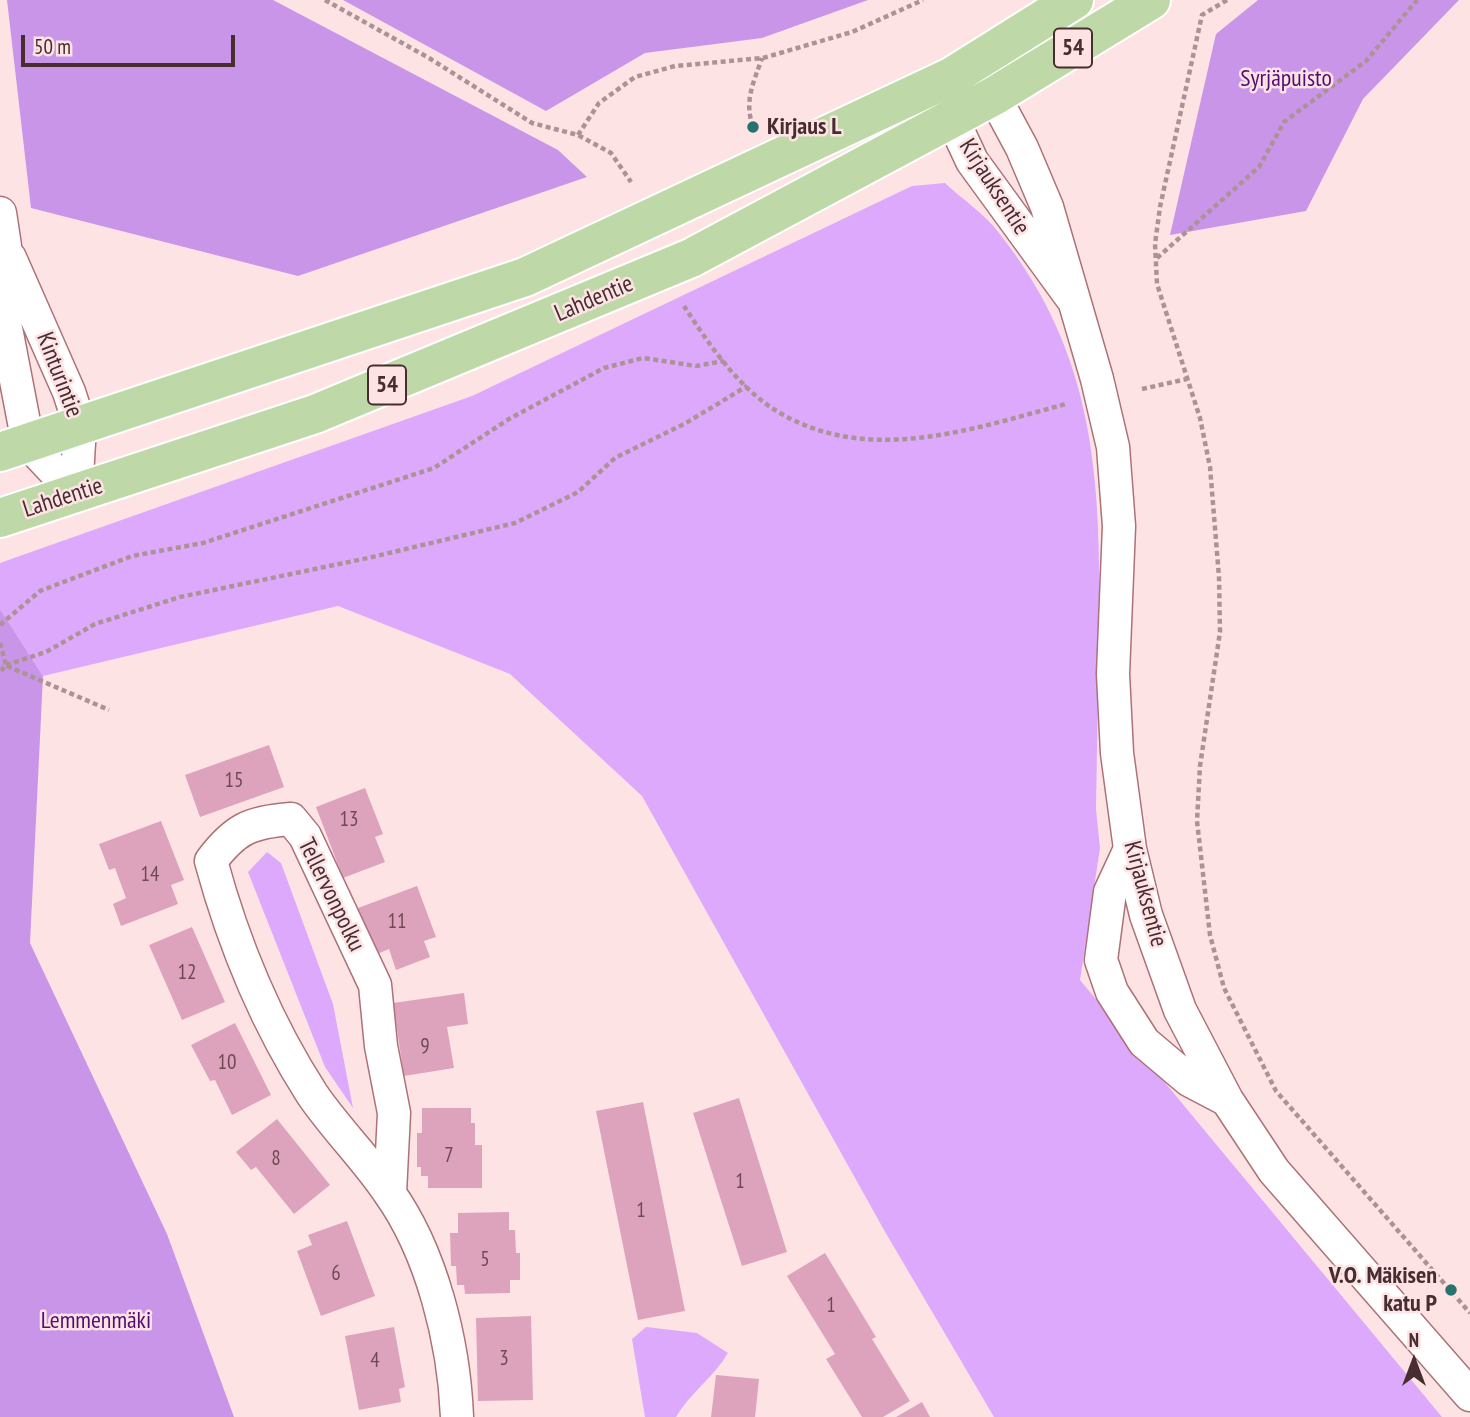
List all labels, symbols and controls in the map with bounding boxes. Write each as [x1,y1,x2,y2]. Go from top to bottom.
scale bar [24,21,238,65]
road number: 54 [1054,28,1092,68]
text: 50 m [34,33,71,60]
park label: Syrjäpuisto [1240,65,1332,93]
place label: Kirjaus L [767,113,841,141]
marker: Kirjaus L [745,119,761,135]
street label: Kirjauksentie [952,134,1036,240]
street label: Lahdentie [550,270,638,328]
street label: Kinturintie [30,328,88,422]
road number: 54 [368,366,406,404]
street label: Lahdentie [19,472,107,524]
house number: 15 [225,768,243,794]
house number: 13 [340,807,358,833]
street label: Tellervonpolku [291,834,371,956]
street label: Kirjauksentie [1117,838,1173,950]
house number: 14 [141,862,159,888]
house number: 11 [388,909,406,935]
house number: 12 [178,960,196,986]
house number: 9 [420,1034,430,1060]
house number: 10 [218,1050,236,1076]
house number: 7 [444,1143,454,1169]
house number: 8 [271,1146,281,1172]
house number: 1 [735,1169,745,1195]
house number: 1 [636,1198,646,1224]
house number: 5 [480,1247,490,1273]
house number: 6 [331,1261,341,1287]
place label: V.O. Mäkisen katu P [1329,1262,1437,1318]
marker: V.O. Mäkisen katu P [1443,1282,1459,1298]
house number: 1 [826,1293,836,1319]
park label: Lemmenmäki [41,1307,151,1335]
north arrow [1379,1326,1449,1396]
text: N [1409,1328,1419,1352]
house number: 3 [499,1346,509,1372]
house number: 4 [370,1348,380,1374]

